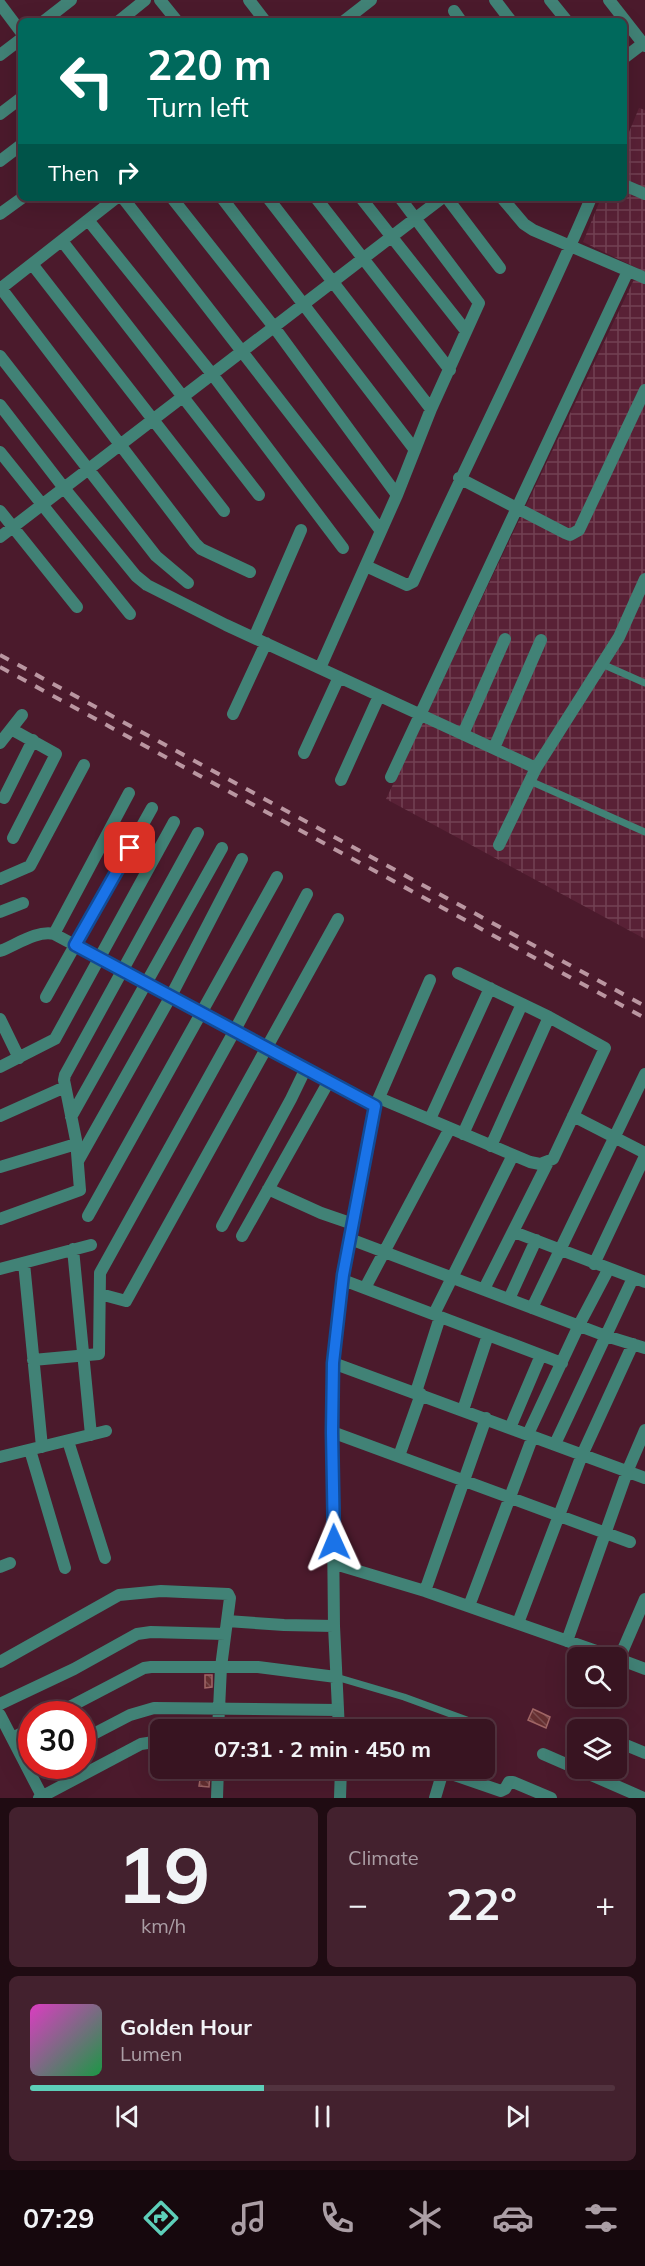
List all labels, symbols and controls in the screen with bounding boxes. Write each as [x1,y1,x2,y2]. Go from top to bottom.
text: 220 m [147,38,272,91]
icon: left [48,42,126,120]
text: Turn left [147,90,249,124]
icon: right [111,156,144,189]
text: Then [48,159,99,187]
pin [104,822,155,873]
icon: arrive [113,831,146,864]
position arrow [302,1510,366,1574]
map controls [567,1647,627,1779]
button: search [567,1647,627,1707]
speed limit sign: 30 [18,1701,96,1779]
button: layers [567,1719,627,1779]
text: 07:31 · 2 min · 450 m [214,1735,431,1763]
text: 19 [117,1825,210,1923]
text: Climate [348,1845,419,1870]
text: 22° [446,1875,517,1931]
text: − [348,1883,368,1924]
text: + [595,1883,615,1924]
text: km/h [141,1913,186,1938]
text: Golden Hour [120,2013,252,2041]
text: Lumen [120,2041,182,2066]
icon: previous [111,2100,144,2133]
icon: pause [306,2100,339,2133]
icon: next [501,2100,534,2133]
icon: directions [140,2197,182,2239]
icon: music [228,2197,270,2239]
icon: phone [316,2197,358,2239]
icon: climate [404,2197,446,2239]
icon: car [492,2197,534,2239]
icon: filters [580,2197,622,2239]
text: 07:29 [23,2201,94,2235]

